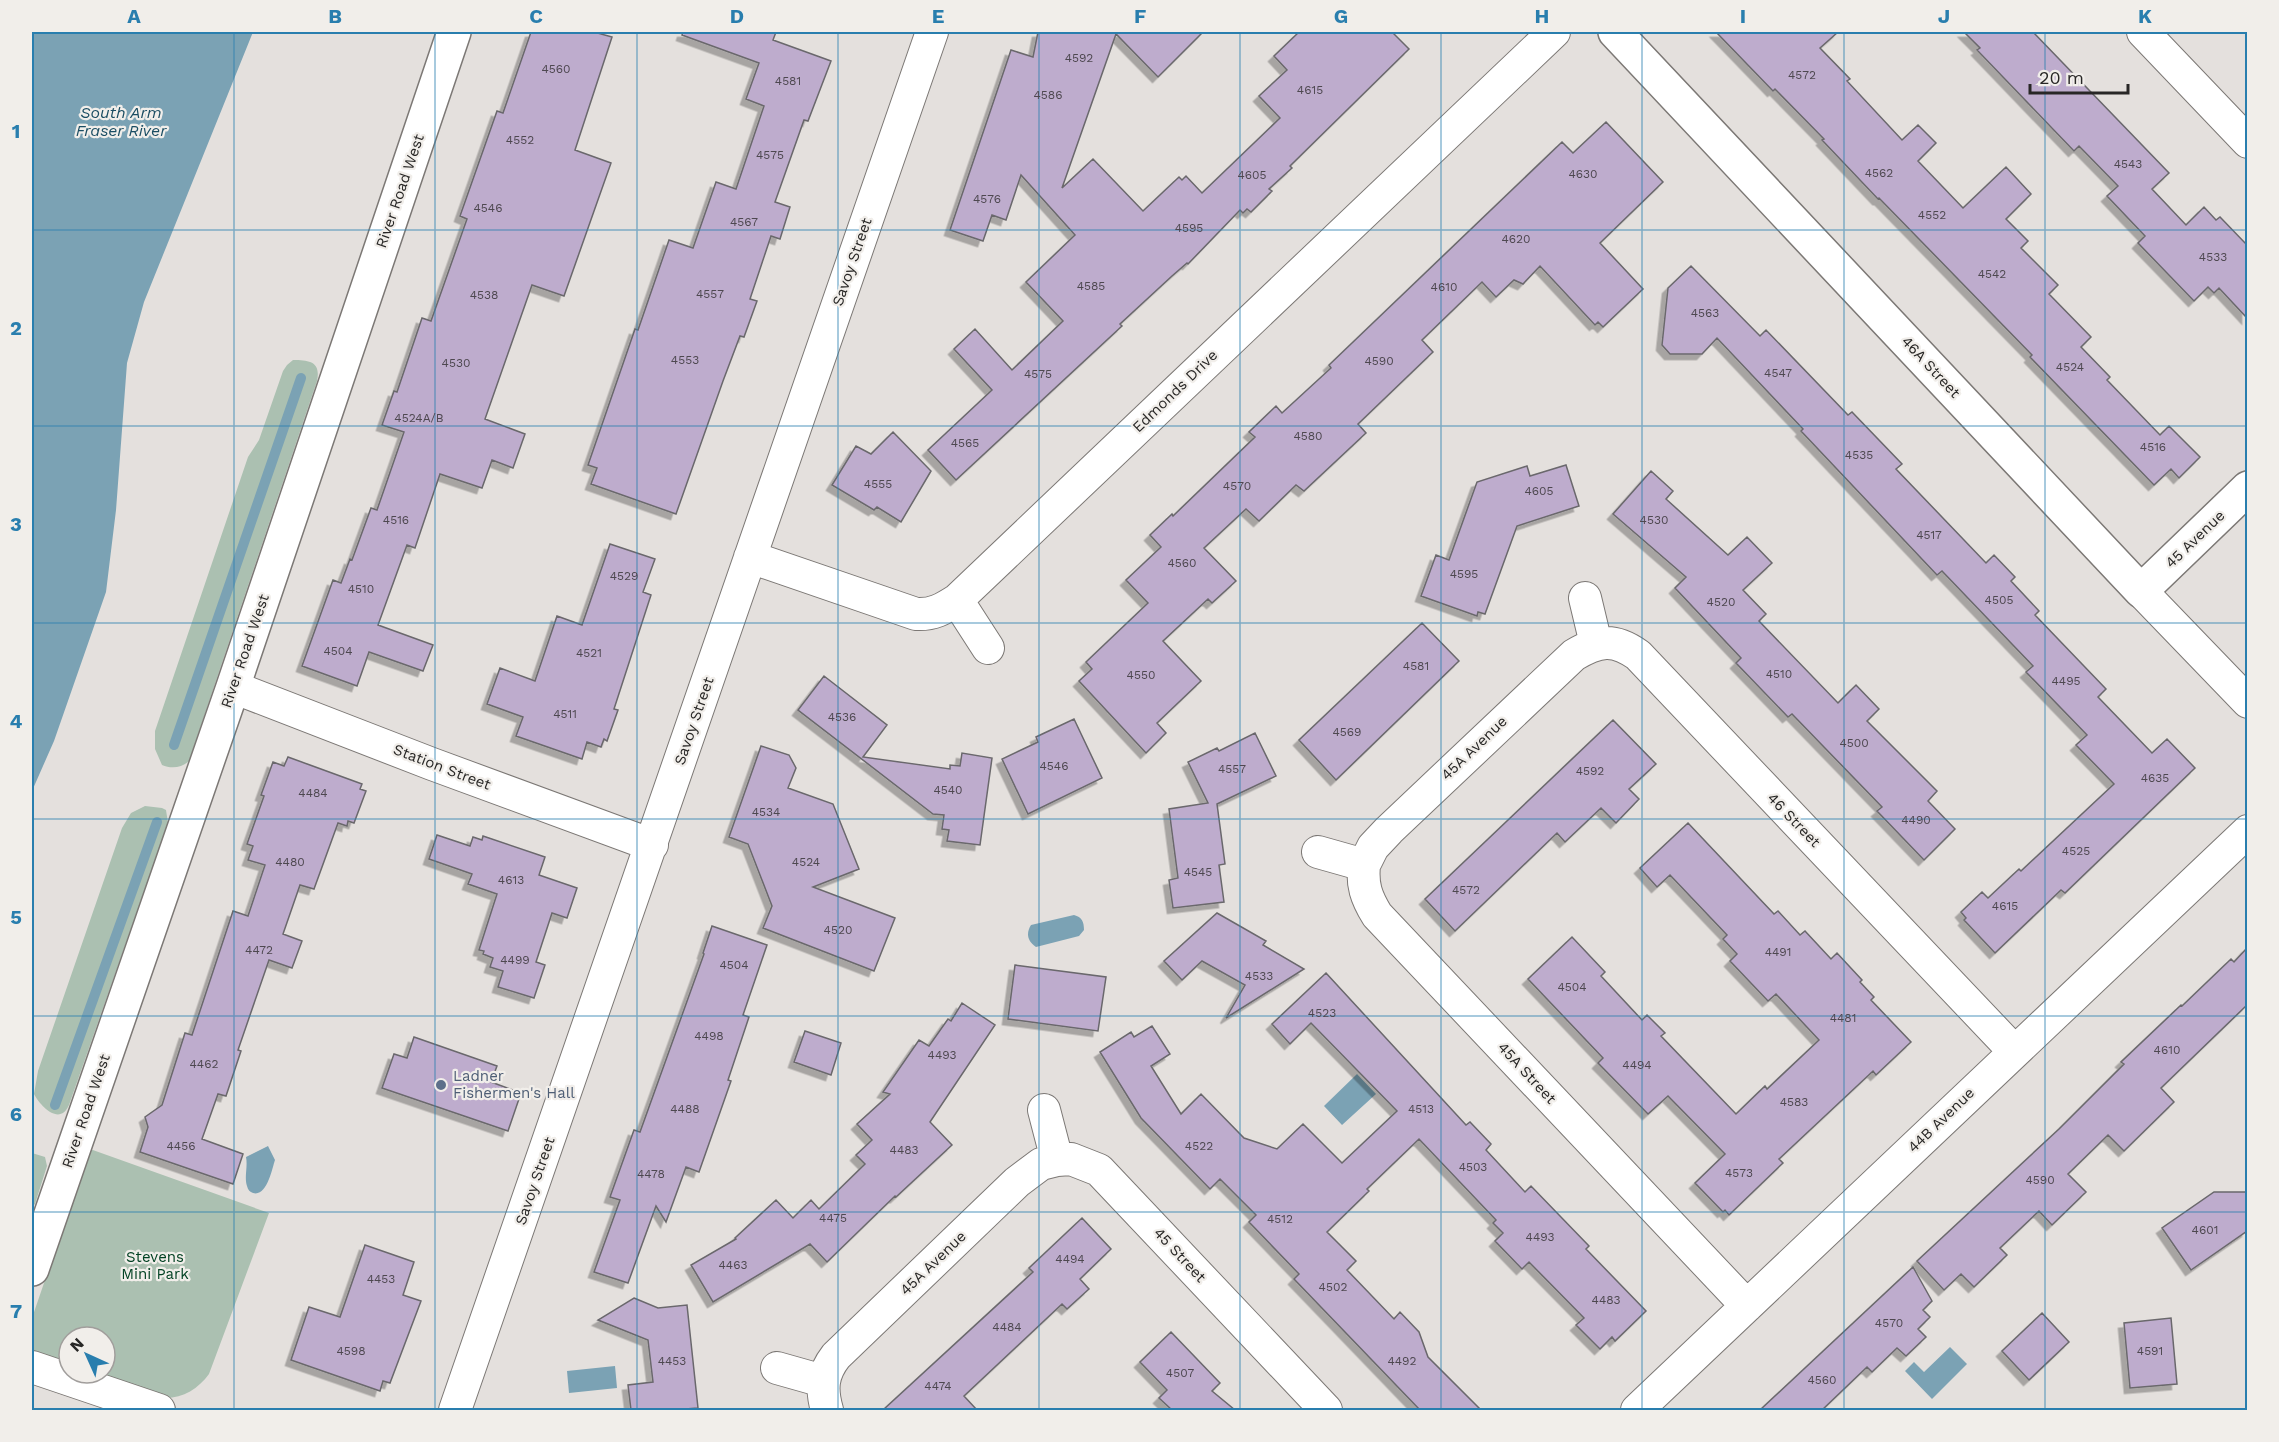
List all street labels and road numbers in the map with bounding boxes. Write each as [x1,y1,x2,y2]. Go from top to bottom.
street label: River Road West [372,131,428,250]
street label: Savoy Street [829,215,876,308]
street label: 46A Street [1898,332,1965,402]
street label: Edmonds Drive [1129,346,1221,436]
street label: 45 Avenue [2162,506,2228,572]
street label: River Road West [217,591,273,710]
street label: Savoy Street [671,674,718,767]
street label: 45A Avenue [1437,712,1511,784]
street label: Station Street [391,740,494,794]
street label: 46 Street [1764,789,1825,851]
street label: 45A Street [1494,1039,1560,1108]
street label: River Road West [58,1051,114,1170]
street label: 44B Avenue [1904,1084,1978,1156]
street label: Savoy Street [512,1134,559,1227]
street label: 45 Street [1150,1224,1210,1287]
street label: 45A Avenue [896,1227,970,1299]

